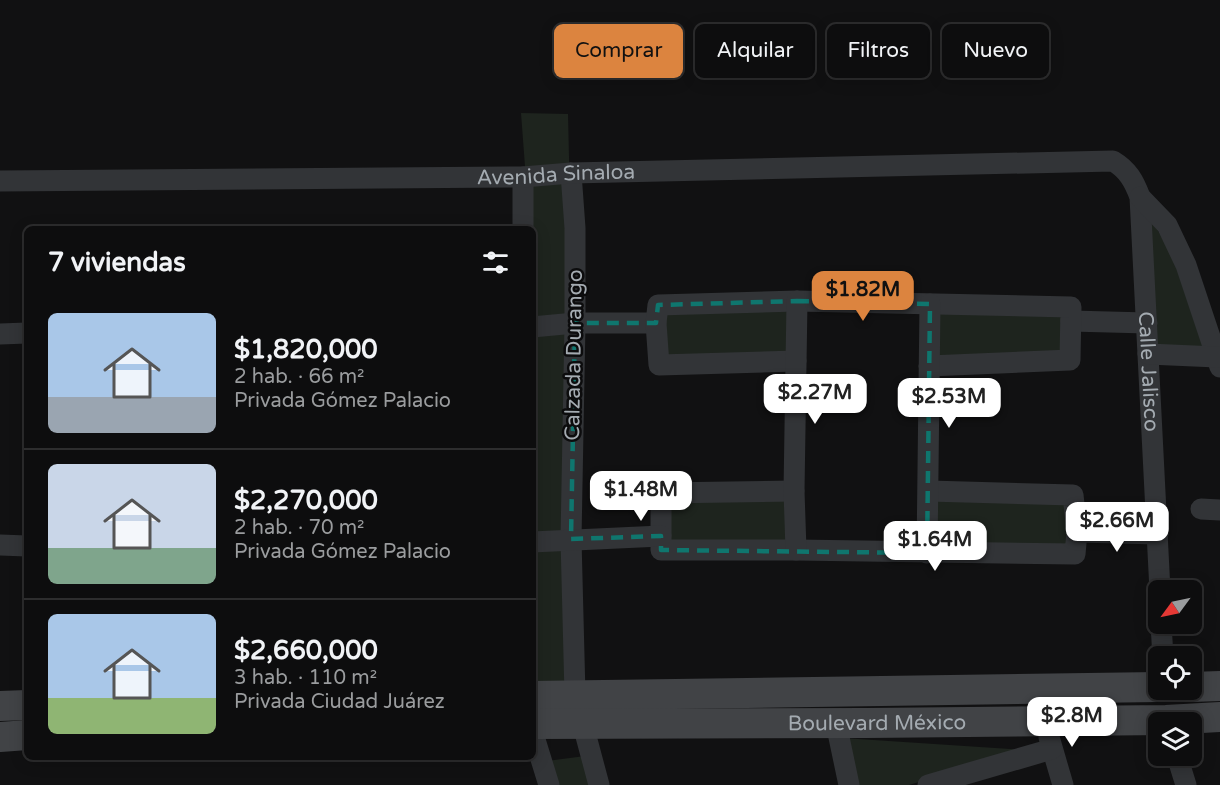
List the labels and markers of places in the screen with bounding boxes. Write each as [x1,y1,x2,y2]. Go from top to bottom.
pin: $1.82M [814,271,912,322]
pin: $2.27M [766,374,864,425]
pin: $2.53M [900,378,998,429]
pin: $1.48M [592,471,690,522]
pin: $2.66M [1068,502,1166,553]
pin: $1.64M [886,521,984,572]
pin: $2.8M [1030,697,1114,748]

